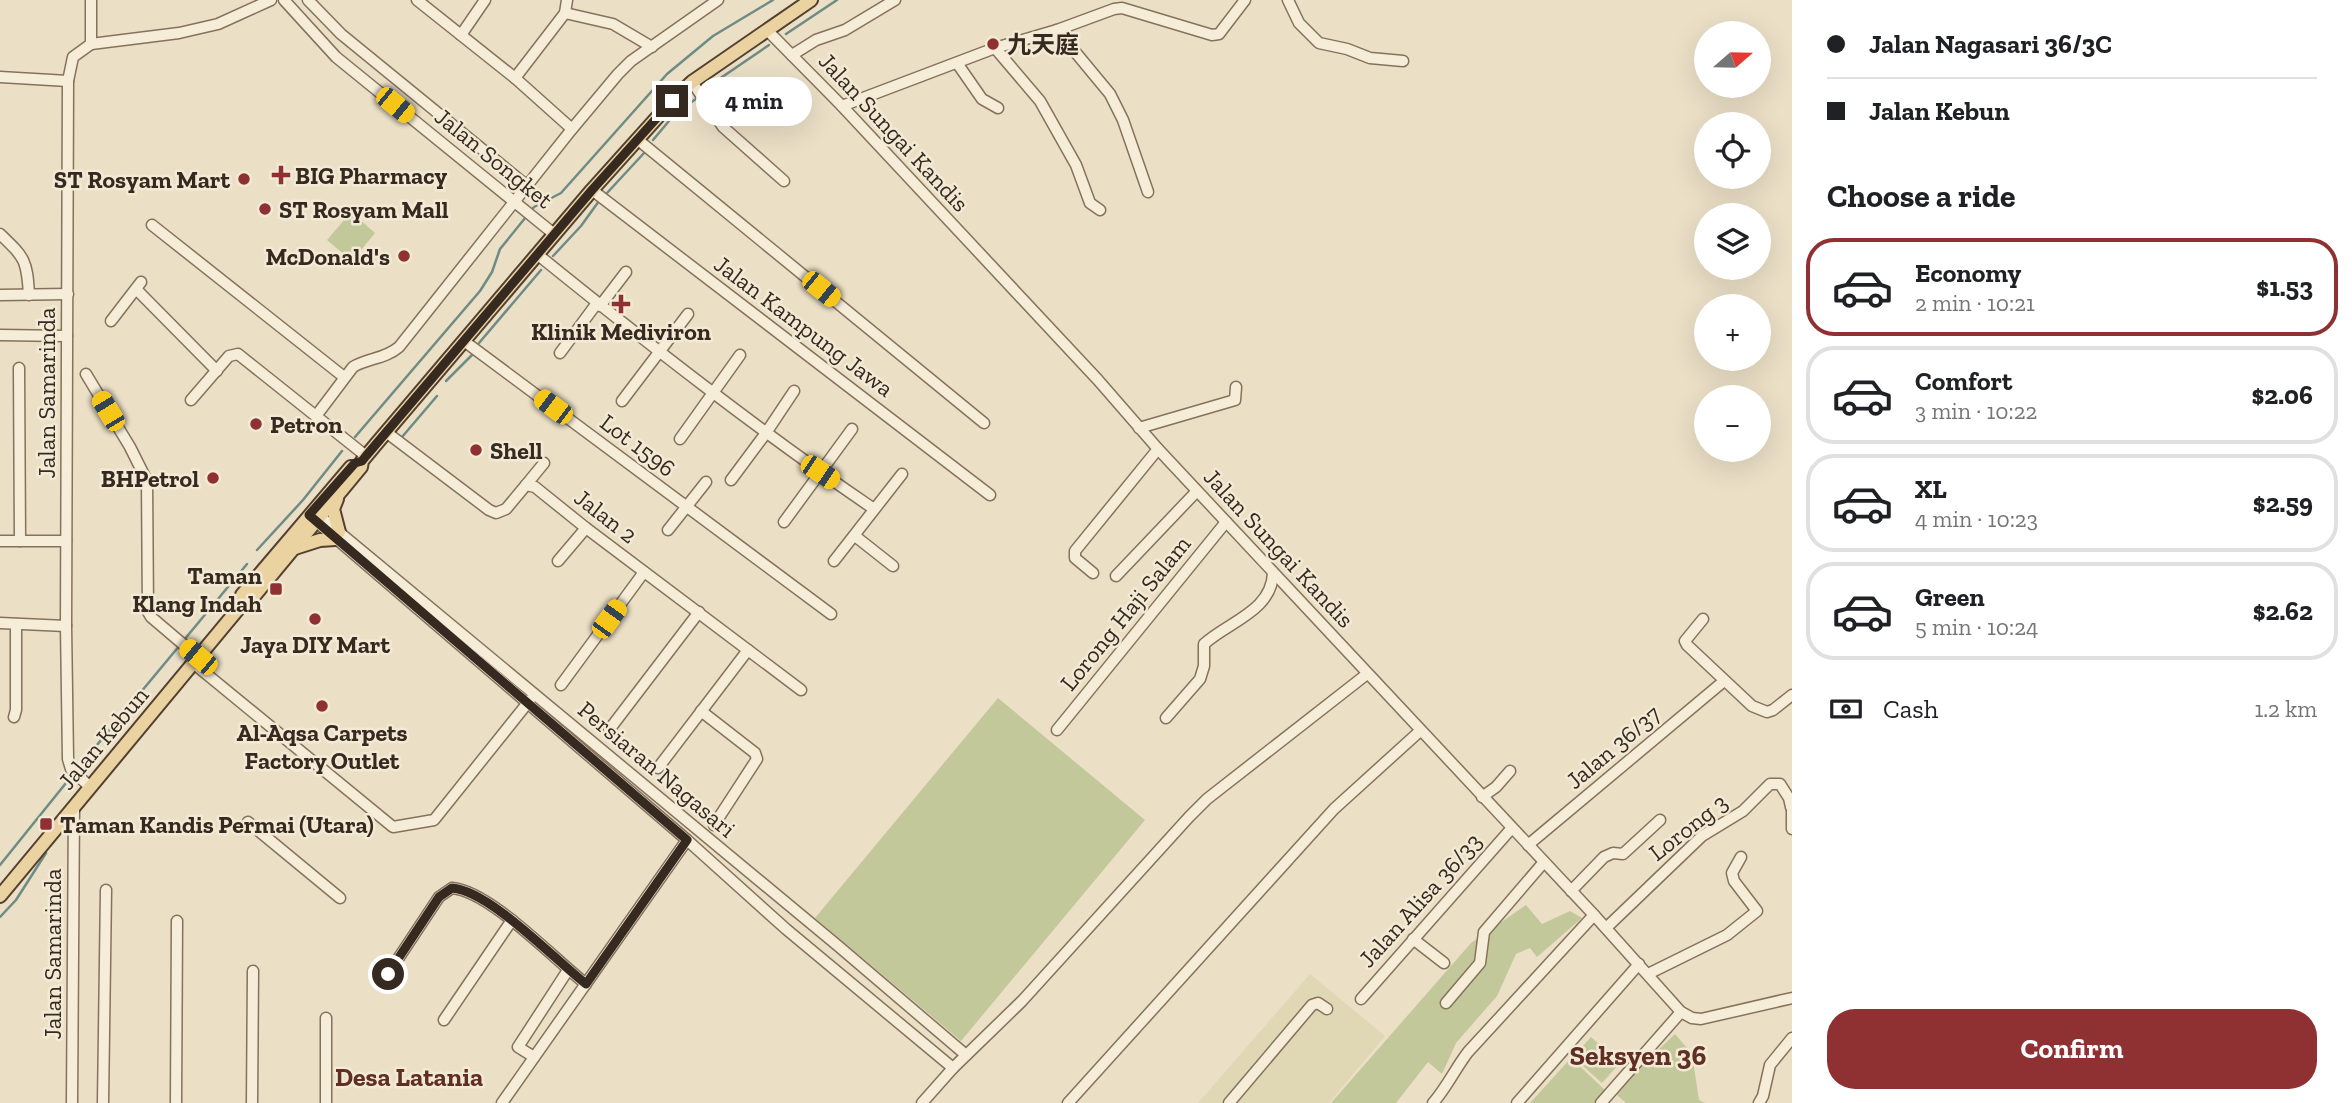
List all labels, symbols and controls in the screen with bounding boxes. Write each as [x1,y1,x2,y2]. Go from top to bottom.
north arrow [1694,21,1771,98]
map controls [1694,21,1771,462]
text: Jalan Nagasari 36/3C [1869,28,2112,60]
place label: 九天庭 [1007,30,1079,59]
marker: 九天庭 [985,36,1001,52]
street label: Jalan Sungai Kandis [813,46,975,218]
callout: 4 min [696,76,812,126]
car [373,84,418,126]
route end [656,85,688,117]
text: 4 min [725,87,783,115]
text: Jalan Kebun [1869,95,2010,127]
street label: Jalan Songket [429,102,559,214]
button: locate [1694,112,1771,189]
place label: BIG Pharmacy [295,161,447,190]
place label: ST Rosyam Mart [54,165,230,194]
marker: BIG Pharmacy [273,167,289,183]
marker: ST Rosyam Mart [236,171,252,187]
text: Choose a ride [1827,177,2015,215]
place label: ST Rosyam Mall [279,195,449,224]
marker: ST Rosyam Mall [257,201,273,217]
button: layers [1694,203,1771,280]
place label: McDonald's [266,242,390,271]
marker: McDonald's [396,248,412,264]
street label: Jalan Kampung Jawa [709,249,900,403]
icon: car [1831,256,1894,319]
text: Economy [1915,257,2021,289]
car [799,268,844,310]
text: $1.53 [2256,271,2313,303]
text: 2 min · 10:21 [1915,289,2035,317]
marker: Klinik Mediviron [611,294,631,314]
button: + [1694,294,1771,371]
street label: Jalan Samarinda [32,307,61,479]
place label: Klinik Mediviron [531,317,711,346]
icon: car [1831,364,1894,427]
text: Comfort [1915,365,2012,397]
text: $2.06 [2251,379,2313,411]
button: − [1694,385,1771,462]
car [530,386,577,428]
car [89,388,128,434]
text: 3 min · 10:22 [1915,397,2037,425]
street label: Lot 1596 [595,407,681,483]
place label: Petron [270,410,342,439]
marker: Petron [248,416,264,432]
place label: Shell [490,436,543,465]
marker: Shell [468,442,484,458]
car [797,452,844,492]
street label: Jalan Sungai Kandis [1198,462,1360,634]
place label: BHPetrol [101,464,199,493]
marker: BHPetrol [205,470,221,486]
icon: car [1831,472,1894,535]
text: XL [1915,473,1947,505]
street label: Jalan 2 [569,483,643,549]
text: $2.59 [2253,487,2313,519]
text: 4 min · 10:23 [1915,505,2038,533]
street label: Lorong Haji Salam [1054,529,1197,696]
place label: Taman Klang Indah [132,561,262,618]
icon: car [1831,580,1894,643]
marker: Taman Klang Indah [268,581,284,597]
text: Green [1915,581,1985,613]
text: $2.62 [2253,595,2313,627]
car [589,596,630,642]
marker: Jaya DIY Mart [307,611,323,627]
text: 5 min · 10:24 [1915,613,2038,641]
place label: Jaya DIY Mart [240,630,390,659]
car [176,635,221,679]
street label: Jalan Kebun [52,680,155,795]
icon: cash [1827,690,1865,728]
text: Cash [1883,693,1938,725]
street label: Persiaran Nagasari [572,695,742,843]
text: 1.2 km [2254,695,2317,723]
marker: Al-Aqsa Carpets Factory Outlet [314,698,330,714]
street label: Jalan 36/37 [1560,699,1666,795]
place label: Al-Aqsa Carpets Factory Outlet [236,718,408,775]
street label: Lorong 3 [1643,787,1733,867]
place label: Taman Kandis Permai (Utara) [60,810,374,839]
marker: Taman Kandis Permai (Utara) [38,816,54,832]
street label: Jalan Alisa 36/33 [1352,827,1488,973]
street label: Jalan Samarinda [38,868,67,1040]
route start [372,958,404,990]
button: Confirm [1827,1009,2317,1089]
district label: Seksyen 36 [1569,1039,1707,1072]
district label: Desa Latania [335,1061,483,1093]

